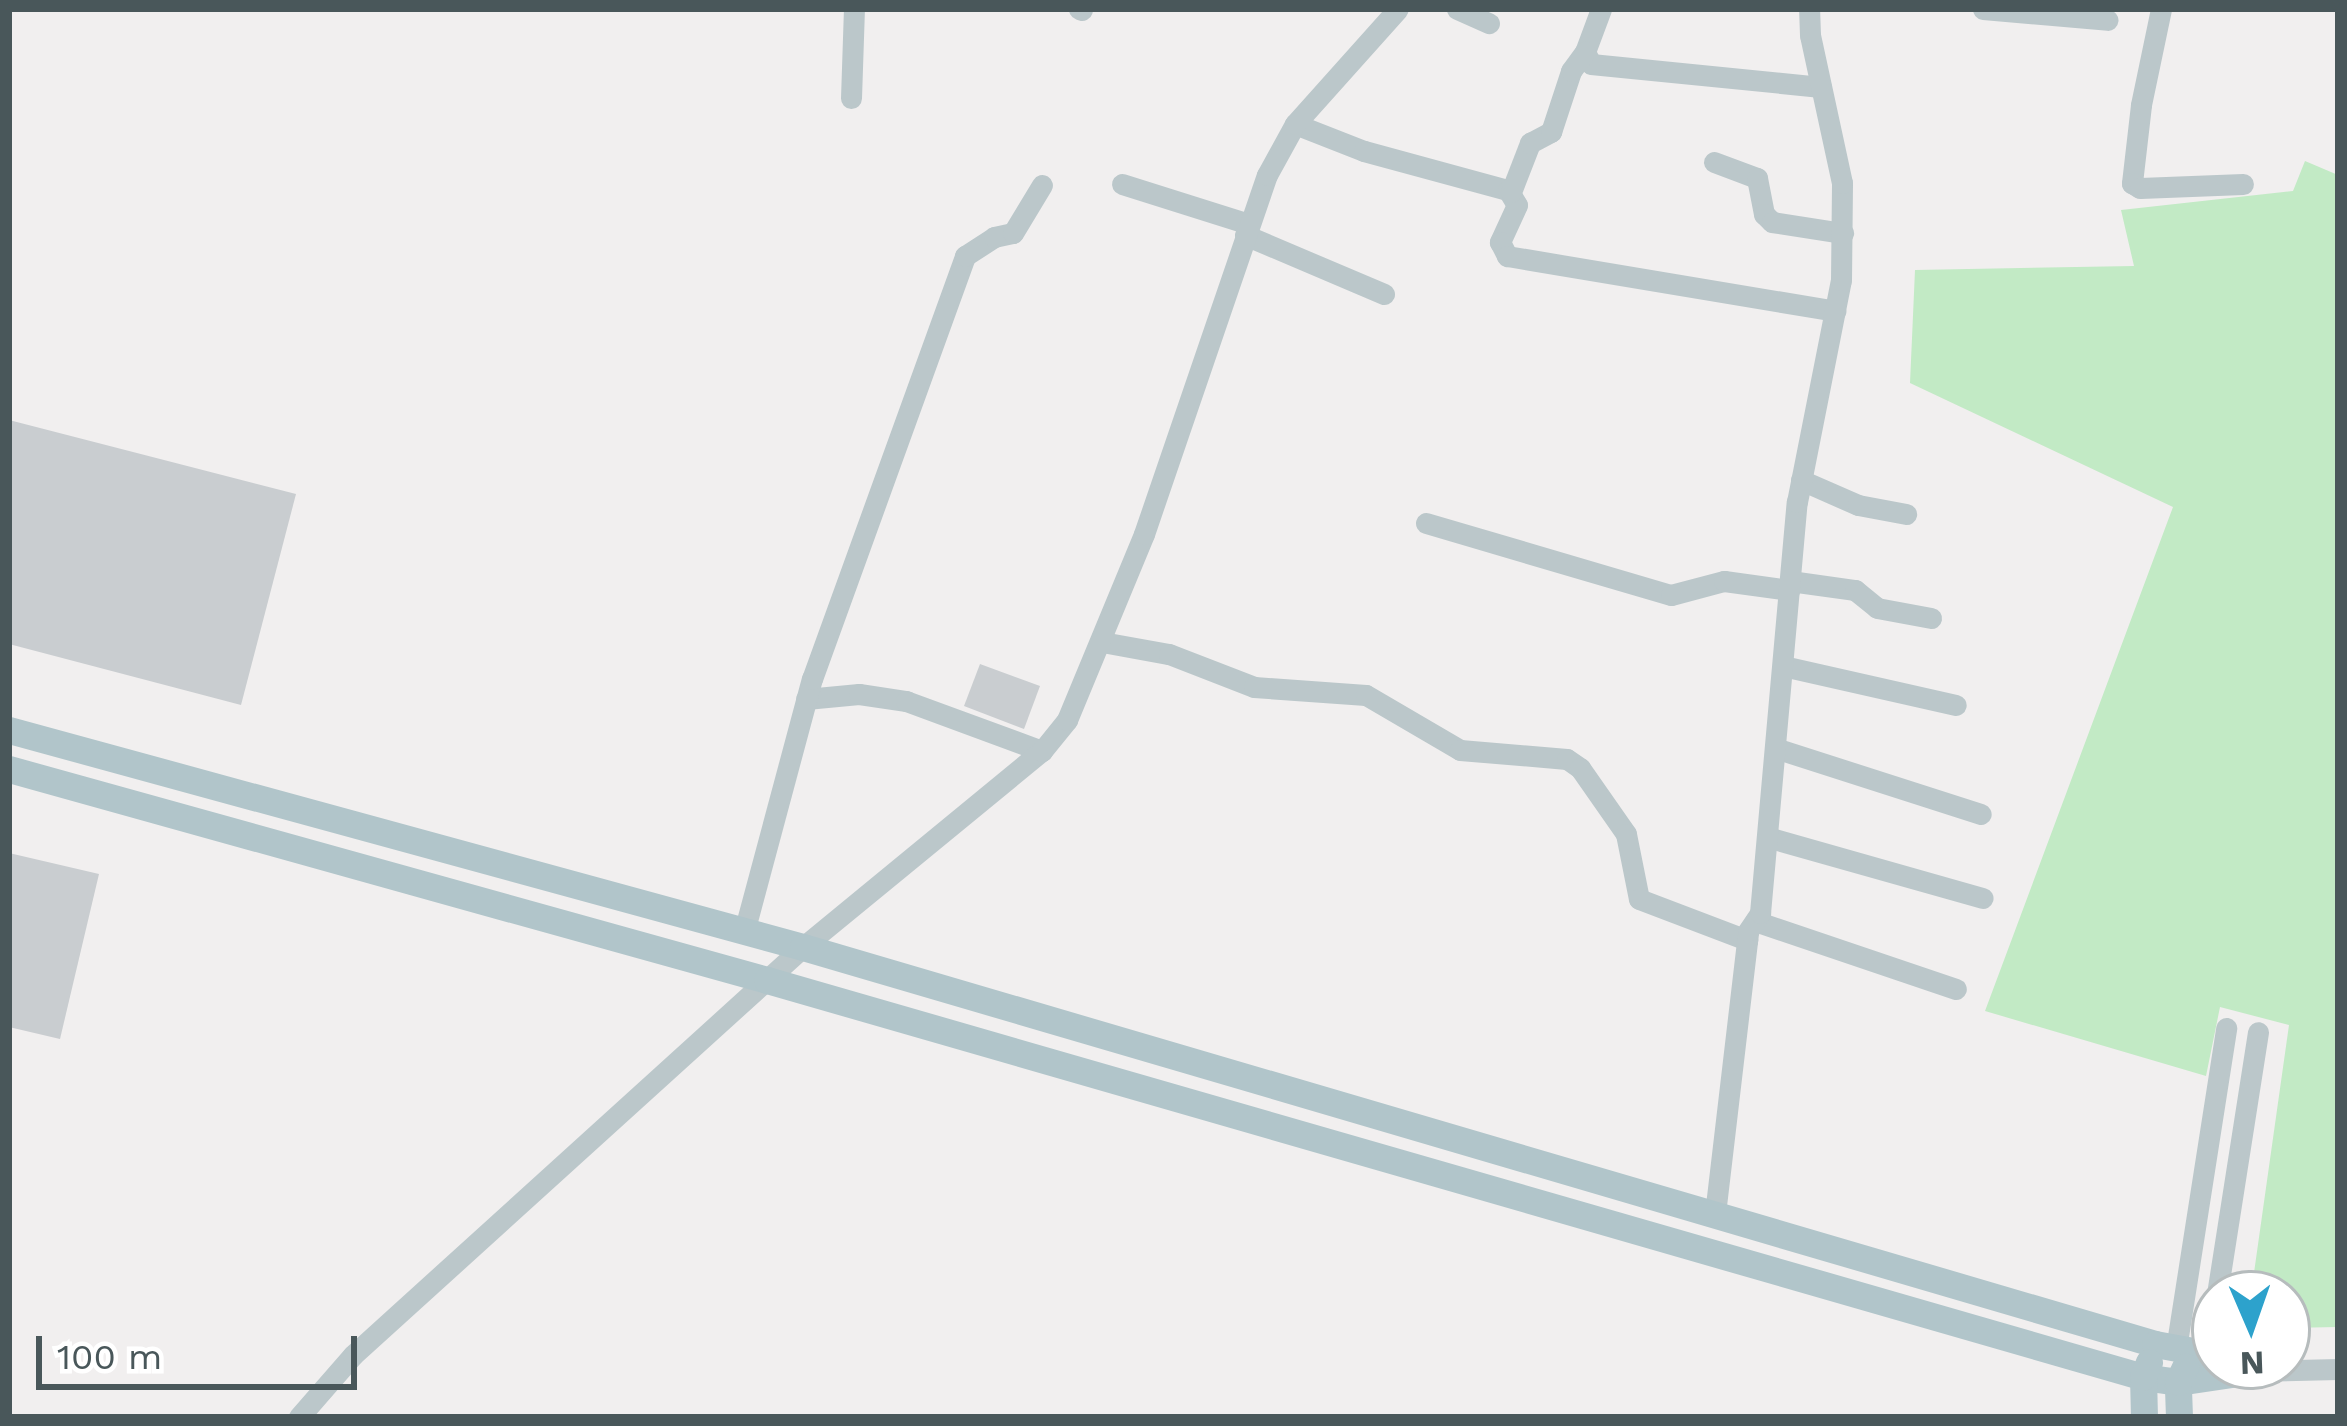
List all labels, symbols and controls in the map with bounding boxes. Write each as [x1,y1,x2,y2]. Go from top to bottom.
north arrow [2191,1270,2311,1390]
scale bar [42,1312,363,1386]
text: 100 m [57,1336,162,1378]
text: N [2239,1344,2265,1383]

